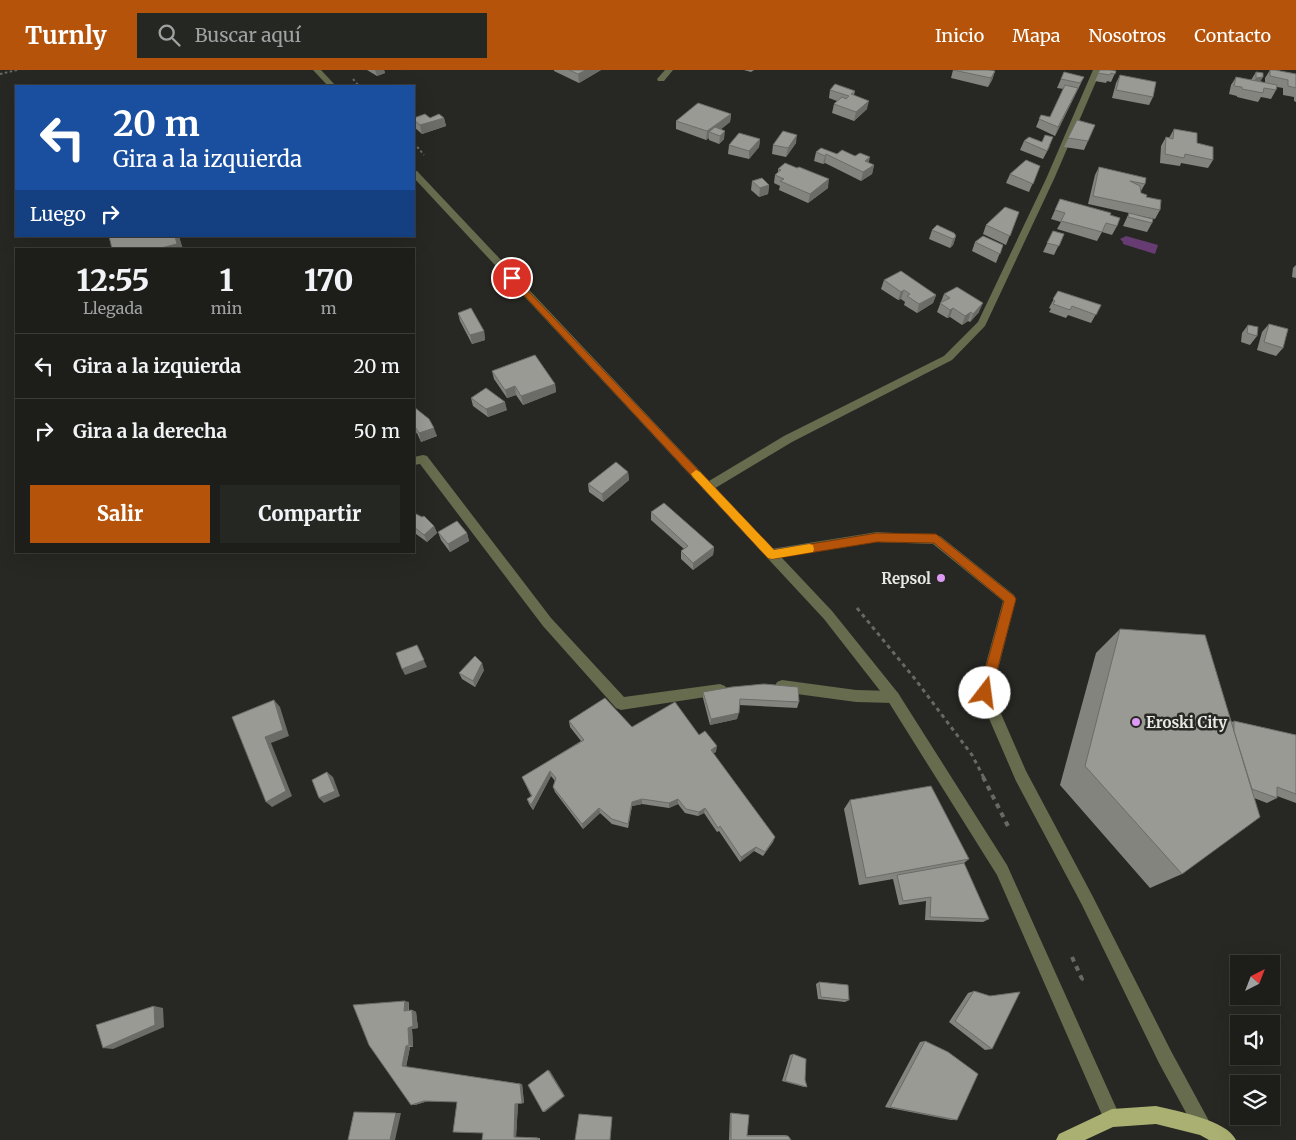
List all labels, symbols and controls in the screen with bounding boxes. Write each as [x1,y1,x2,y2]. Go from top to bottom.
search box [137,13,487,58]
text: Turnly [25,20,107,51]
icon: search [155,21,183,49]
text: Buscar aquí [195,23,301,47]
text: Inicio [935,24,984,47]
text: Mapa [1012,24,1061,47]
text: Nosotros [1089,24,1166,47]
text: Contacto [1194,24,1271,47]
text: 20 m [113,102,200,146]
icon: left [30,105,95,170]
text: Gira a la izquierda [113,145,302,173]
icon: right [96,200,124,228]
text: Luego [30,202,86,226]
pin [491,257,533,299]
text: 12:55 [77,261,149,299]
text: 1 [220,261,234,299]
text: 170 [304,261,353,299]
icon: arrive [498,264,526,292]
text: Llegada [83,298,143,318]
text: min [211,298,242,318]
text: m [321,298,337,318]
icon: left [30,352,58,380]
text: Gira a la izquierda [73,354,241,378]
text: 20 m [353,354,400,378]
icon: right [30,417,58,445]
text: Gira a la derecha [73,419,227,443]
text: 50 m [354,419,400,443]
button: Salir [30,485,210,543]
button: Compartir [220,485,400,543]
place label: Repsol [881,569,931,588]
marker: Repsol [935,572,947,584]
position arrow [958,666,1010,718]
place label: Eroski City [1146,713,1227,732]
marker: Eroski City [1130,716,1142,728]
north arrow [1230,955,1280,1005]
map controls [1230,955,1280,1125]
button: sound [1230,1015,1280,1065]
button: layers [1230,1075,1280,1125]

